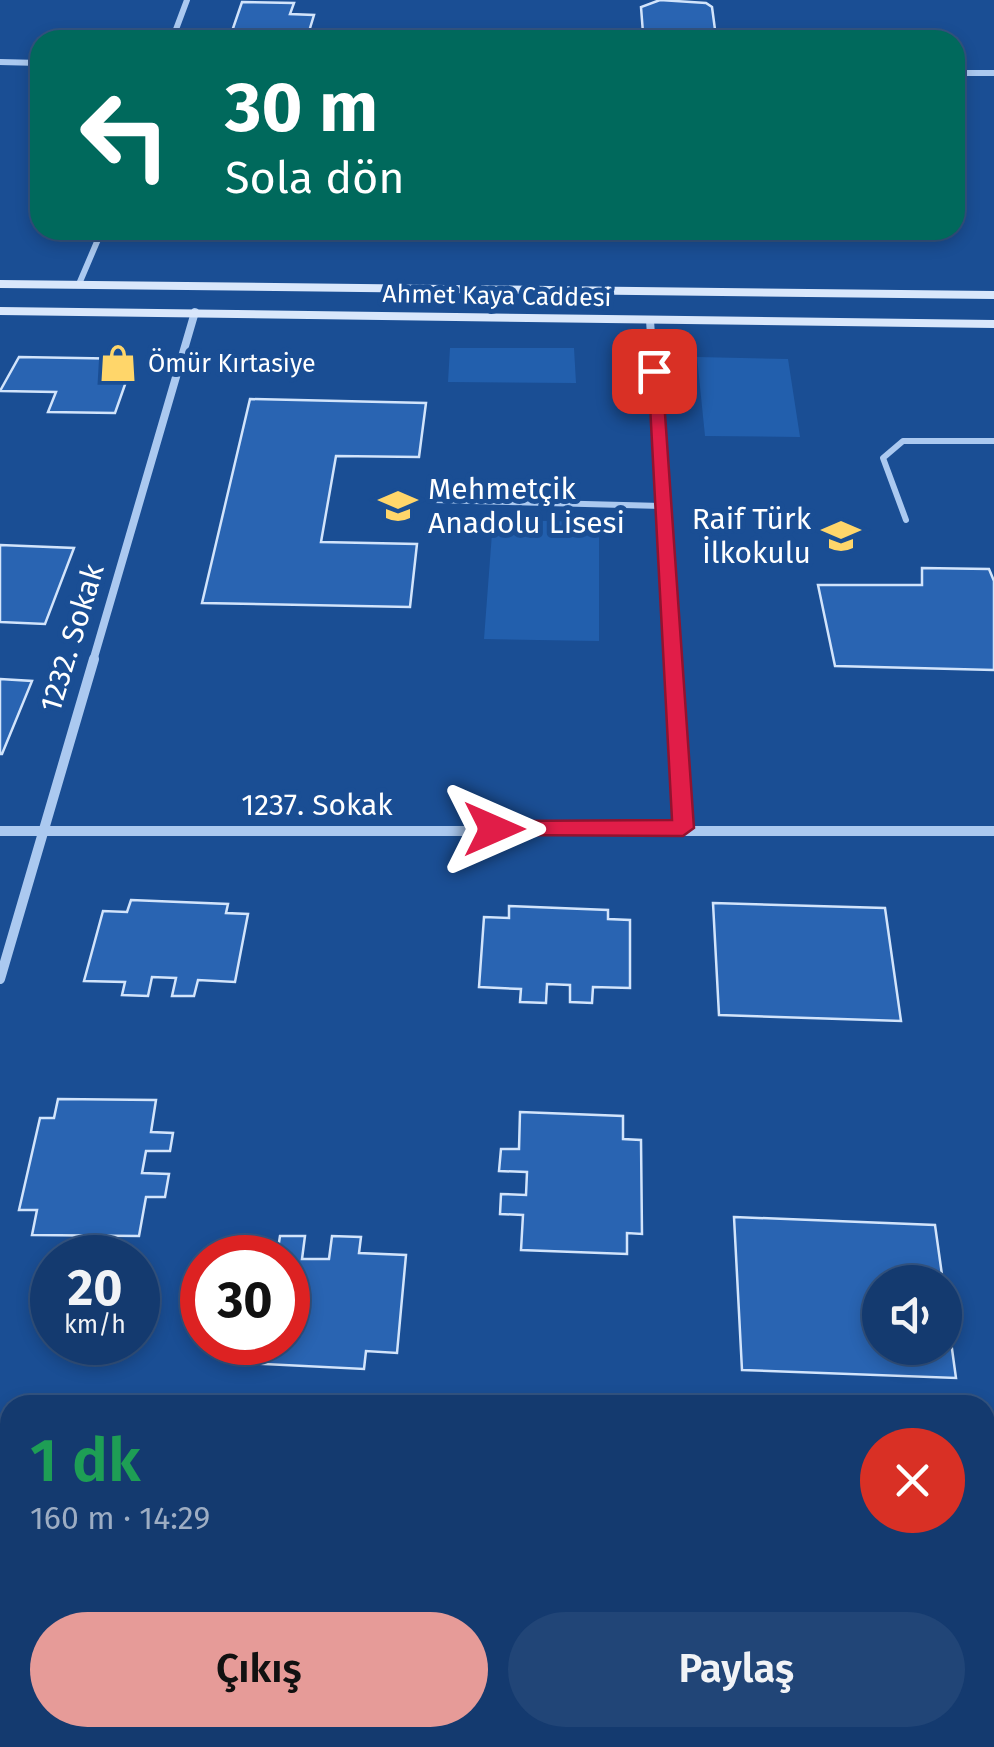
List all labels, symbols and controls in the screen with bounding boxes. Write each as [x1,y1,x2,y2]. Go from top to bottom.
text: 30 m [225,66,378,150]
icon: left [60,70,190,200]
text: Sola dön [225,151,405,205]
street label: Ahmet Kaya Caddesi [382,279,612,313]
pin [612,329,697,414]
shop icon: Ömür Kırtasiye [97,342,139,384]
icon: arrive [627,344,682,399]
place label: Ömür Kırtasiye [148,348,316,379]
place label: Mehmetçik Anadolu Lisesi [428,471,625,541]
school or university icon: Mehmetçik Anadolu Lisesi [377,485,419,527]
place label: Raif Türk İlkokulu [692,501,812,571]
school or university icon: Raif Türk İlkokulu [820,515,862,557]
street label: 1232. Sokak [32,559,112,716]
position arrow [442,777,546,881]
street label: 1237. Sokak [241,787,393,823]
speed limit sign: 30 [180,1235,310,1365]
text: 20 [67,1258,123,1318]
map controls [862,1265,962,1365]
button: sound [862,1265,962,1365]
text: km/h [64,1310,126,1340]
text: 1 dk [30,1425,140,1497]
button: close [860,1428,965,1533]
text: 160 m · 14:29 [30,1499,210,1537]
button: Çıkış [30,1612,488,1727]
button: Paylaş [508,1612,965,1727]

